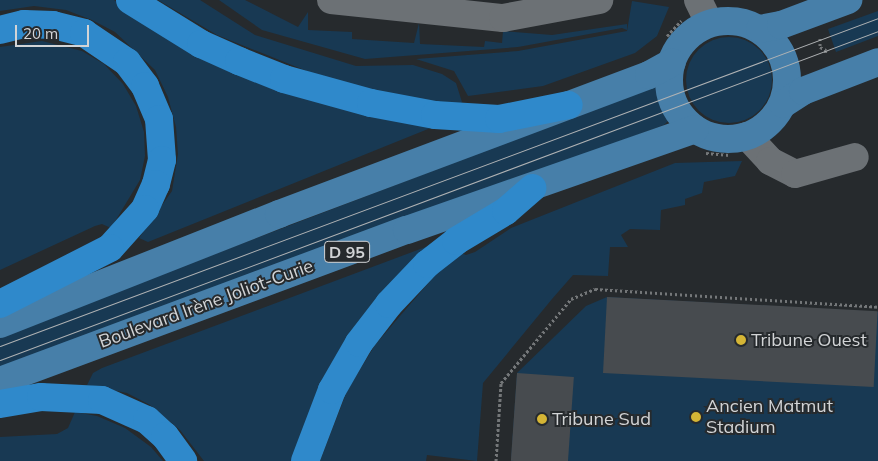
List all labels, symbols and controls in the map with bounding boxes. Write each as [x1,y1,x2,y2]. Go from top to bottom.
scale bar [18,15,91,47]
text: 20 m [23,24,58,43]
road number: D 95 [323,238,371,266]
street label: Boulevard Irène Joliot-Curie [96,255,316,353]
place label: Tribune Ouest [751,329,867,351]
marker: Tribune Ouest [735,334,747,346]
place label: Ancien Matmut Stadium [706,396,833,438]
place label: Tribune Sud [552,408,651,430]
marker: Ancien Matmut Stadium [690,411,702,423]
marker: Tribune Sud [536,413,548,425]

